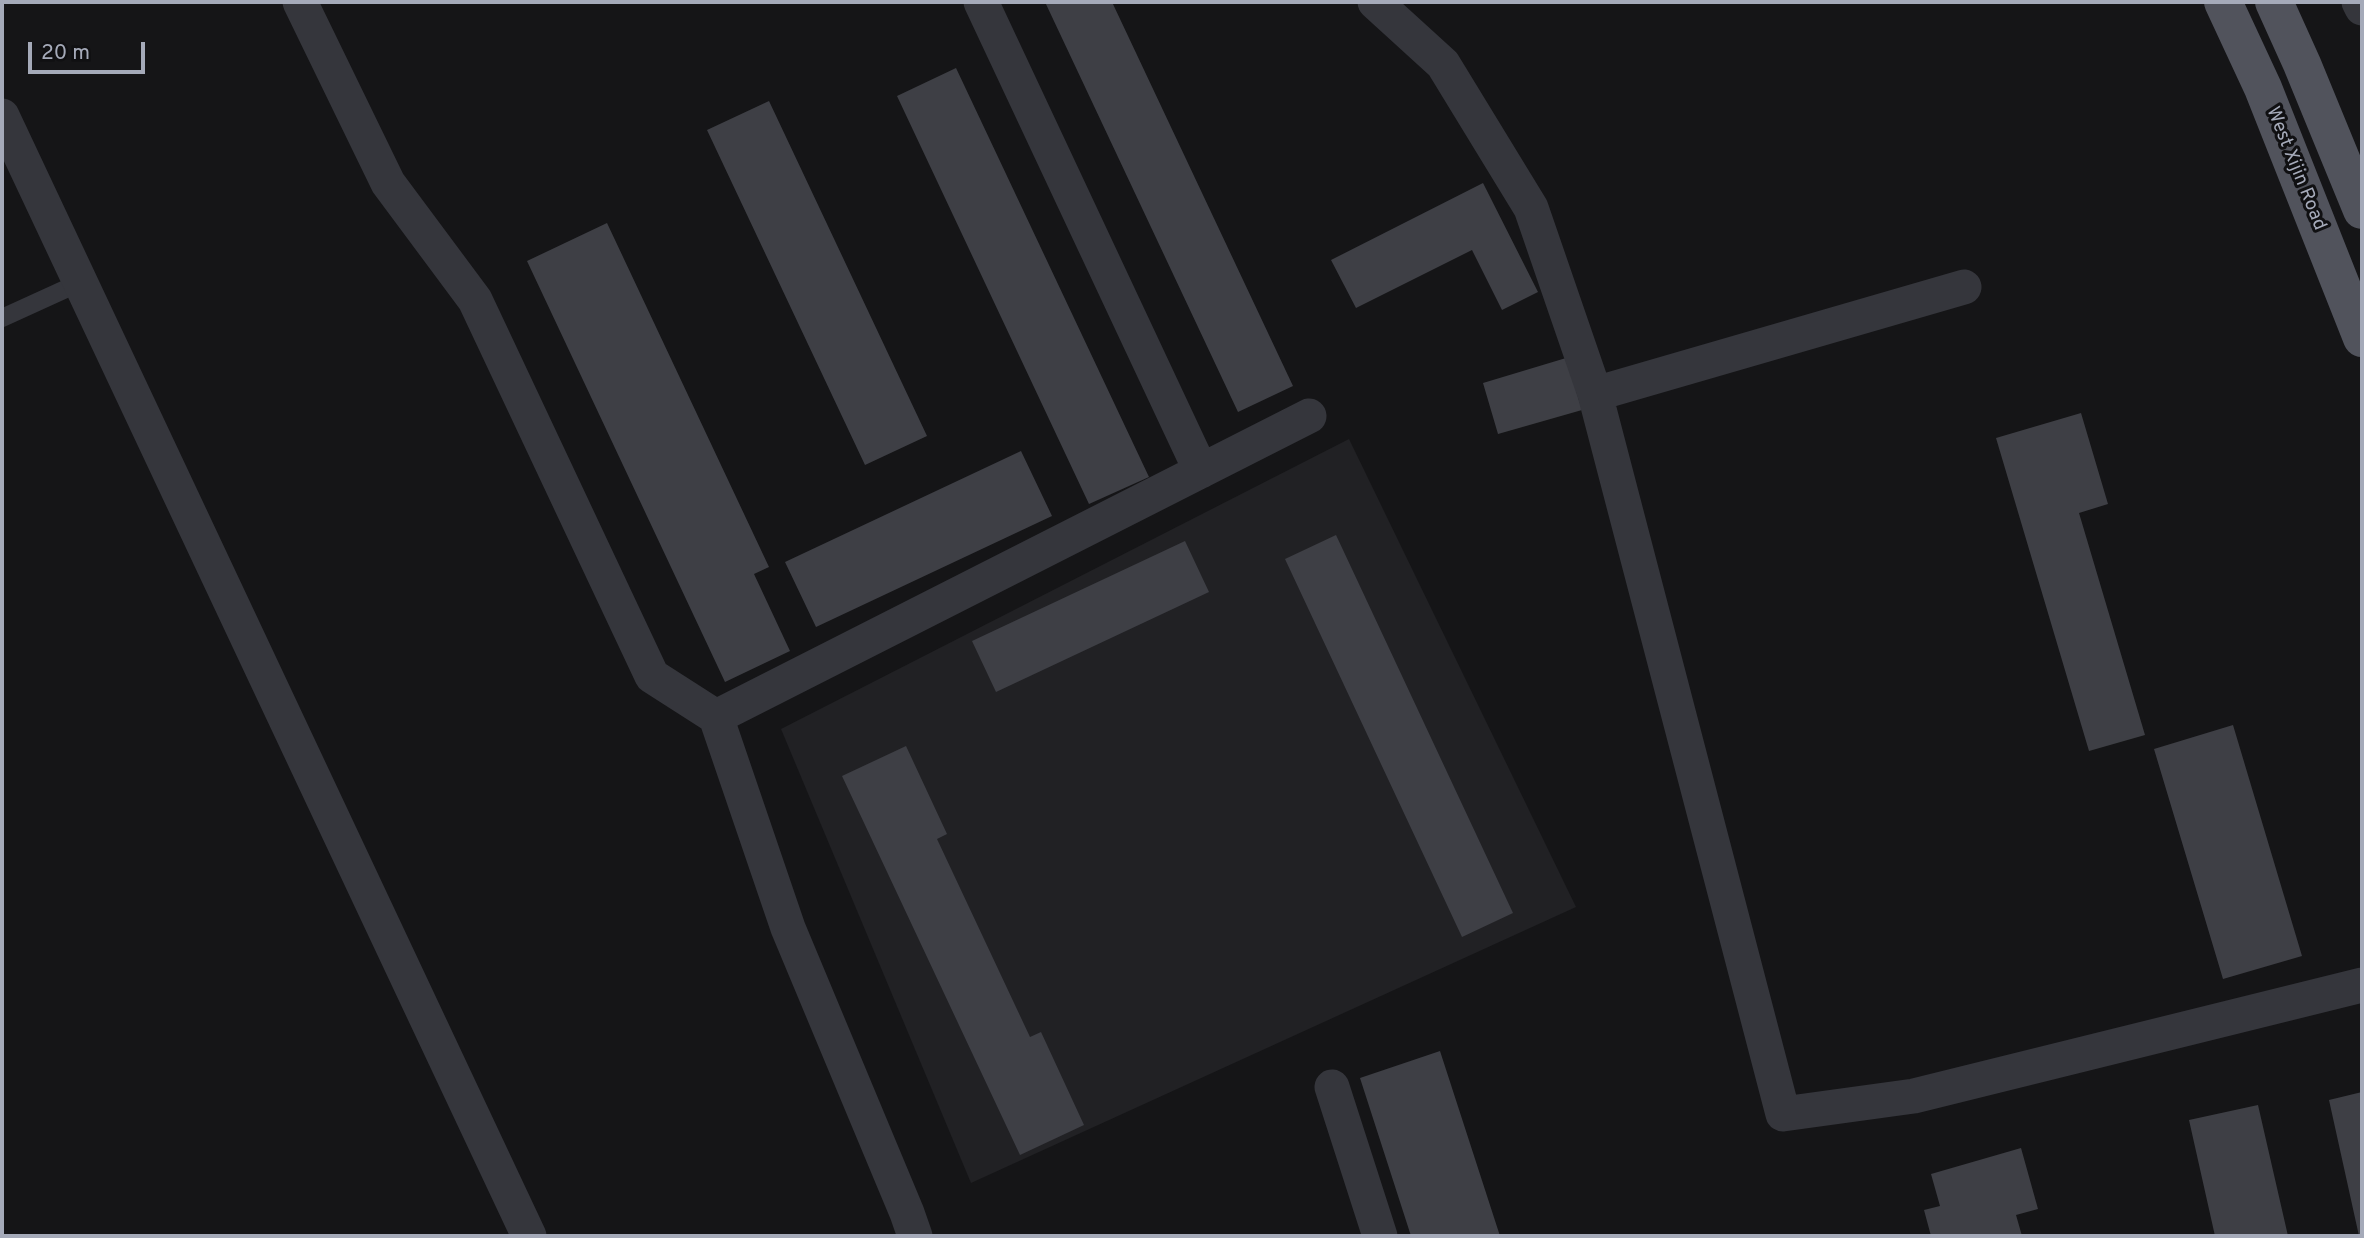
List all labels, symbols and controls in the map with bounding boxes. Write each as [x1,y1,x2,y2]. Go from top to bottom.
scale bar [32,28,149,72]
text: 20 m [41,40,90,67]
street label: West Xijin Road [2260,104,2330,234]

